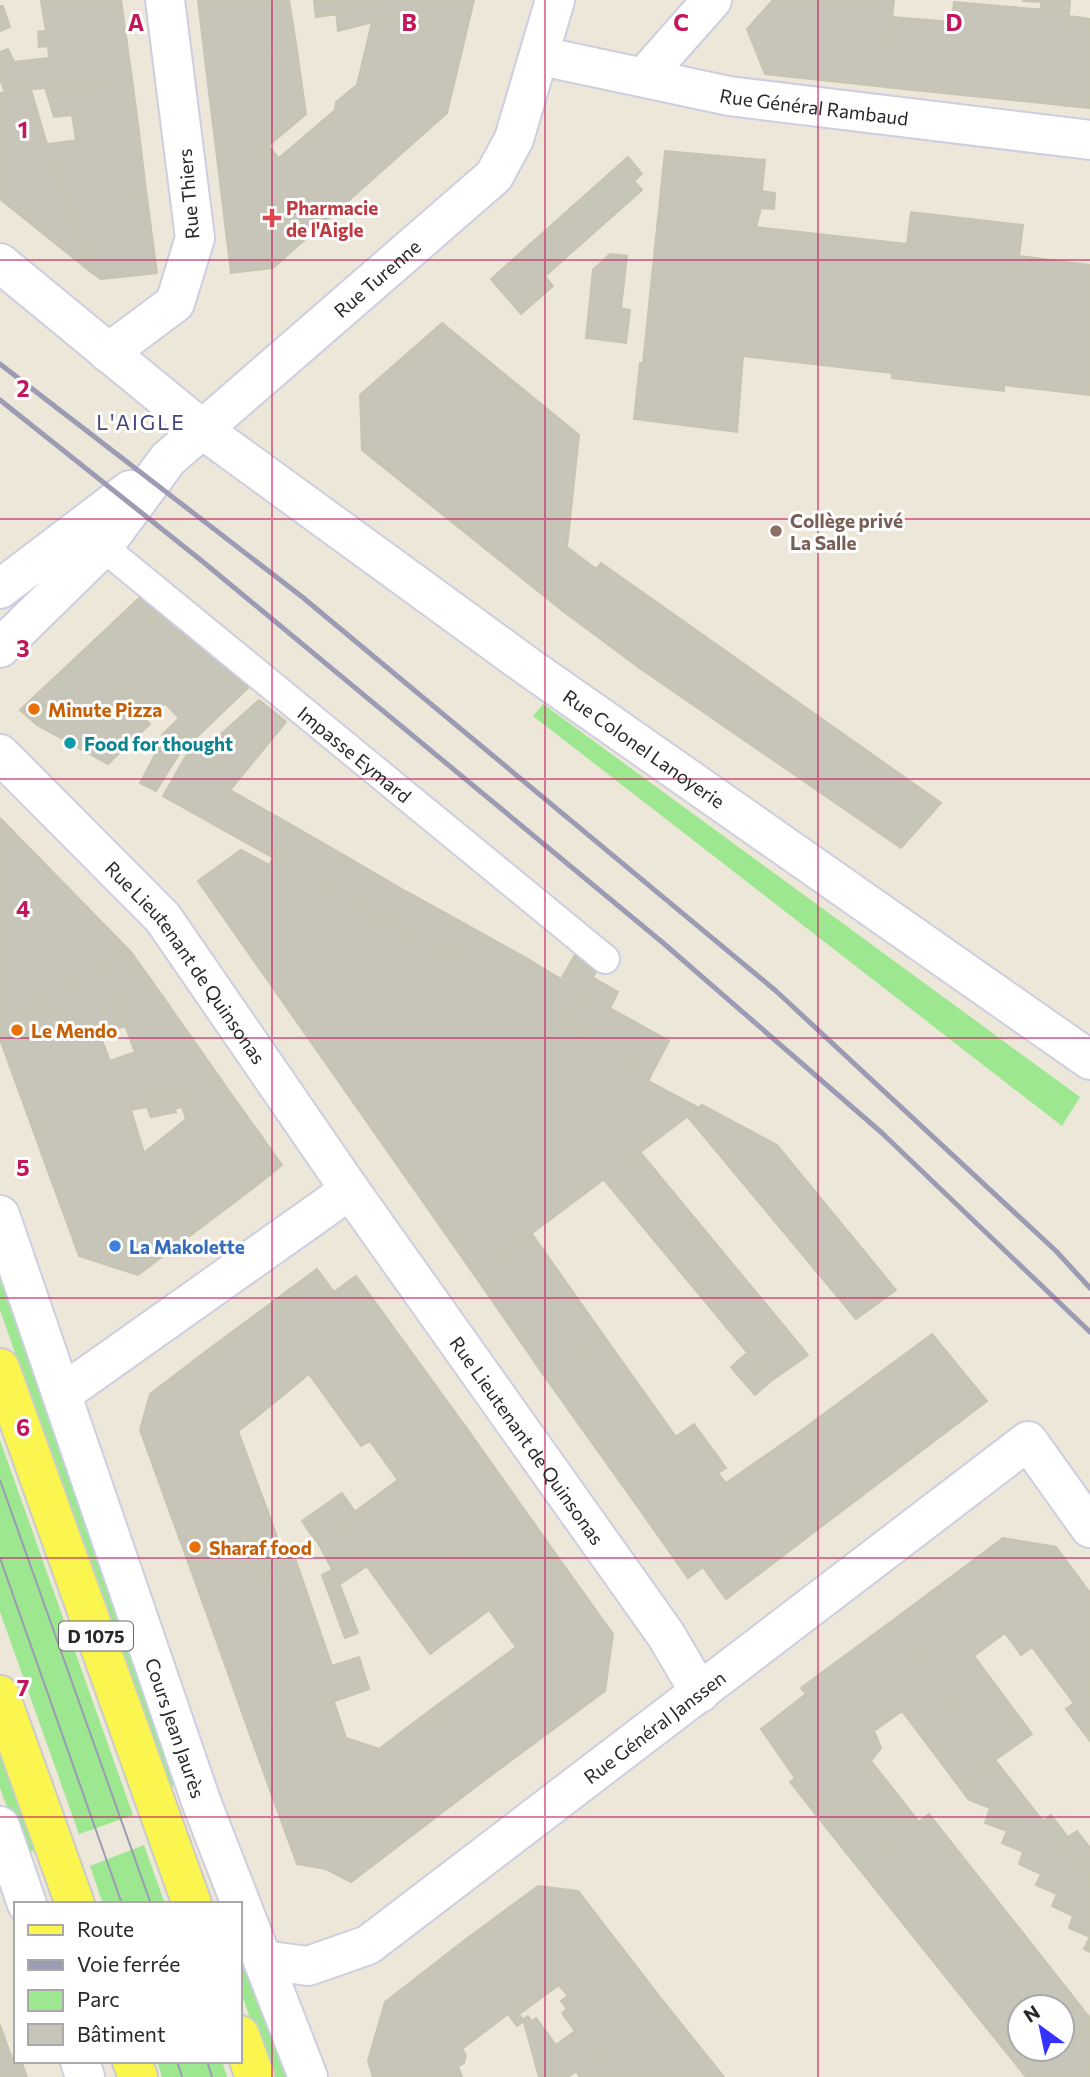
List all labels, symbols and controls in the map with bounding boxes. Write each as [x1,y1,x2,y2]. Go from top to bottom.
text: A [128,8,145,36]
text: B [401,8,417,36]
text: C [673,8,689,36]
text: D [946,8,963,36]
street label: Rue Général Rambaud [718,83,910,129]
text: 1 [18,115,28,143]
street label: Rue Thiers [173,148,203,240]
place label: Pharmacie de l'Aigle [286,196,378,241]
marker: Pharmacie de l'Aigle [264,210,280,226]
street label: Rue Turenne [329,234,425,322]
text: 2 [16,374,30,402]
district label: L'AIGLE [96,409,186,434]
place label: Collège privé La Salle [790,509,903,554]
marker: Collège privé La Salle [768,523,784,539]
text: 3 [16,634,30,662]
street label: Rue Colonel Lanoyerie [559,684,730,812]
place label: Minute Pizza [48,698,162,721]
marker: Minute Pizza [26,701,42,717]
street label: Impasse Eymard [294,701,416,807]
place label: Food for thought [84,732,233,755]
marker: Food for thought [62,735,78,751]
street label: Rue Lieutenant de Quinsonas [101,856,271,1068]
text: 4 [16,894,30,922]
place label: Le Mendo [31,1019,117,1042]
marker: Le Mendo [9,1022,25,1038]
text: 5 [16,1153,30,1181]
place label: La Makolette [129,1235,245,1258]
marker: La Makolette [107,1238,123,1254]
street label: Rue Lieutenant de Quinsonas [446,1331,609,1549]
text: 6 [16,1413,30,1441]
place label: Sharaf food [209,1536,312,1559]
marker: Sharaf food [187,1539,203,1555]
road number: D 1075 [59,1622,133,1651]
street label: Cours Jean Jaurès [141,1655,211,1801]
street label: Rue Général Janssen [579,1665,730,1788]
text: 7 [17,1673,29,1701]
legend [14,1902,242,2063]
text: Route [77,1916,134,1941]
text: Voie ferrée [77,1951,180,1976]
text: Parc [77,1986,120,2011]
north arrow [1006,1993,1076,2063]
text: N [1019,2000,1044,2027]
text: Bâtiment [77,2021,166,2046]

